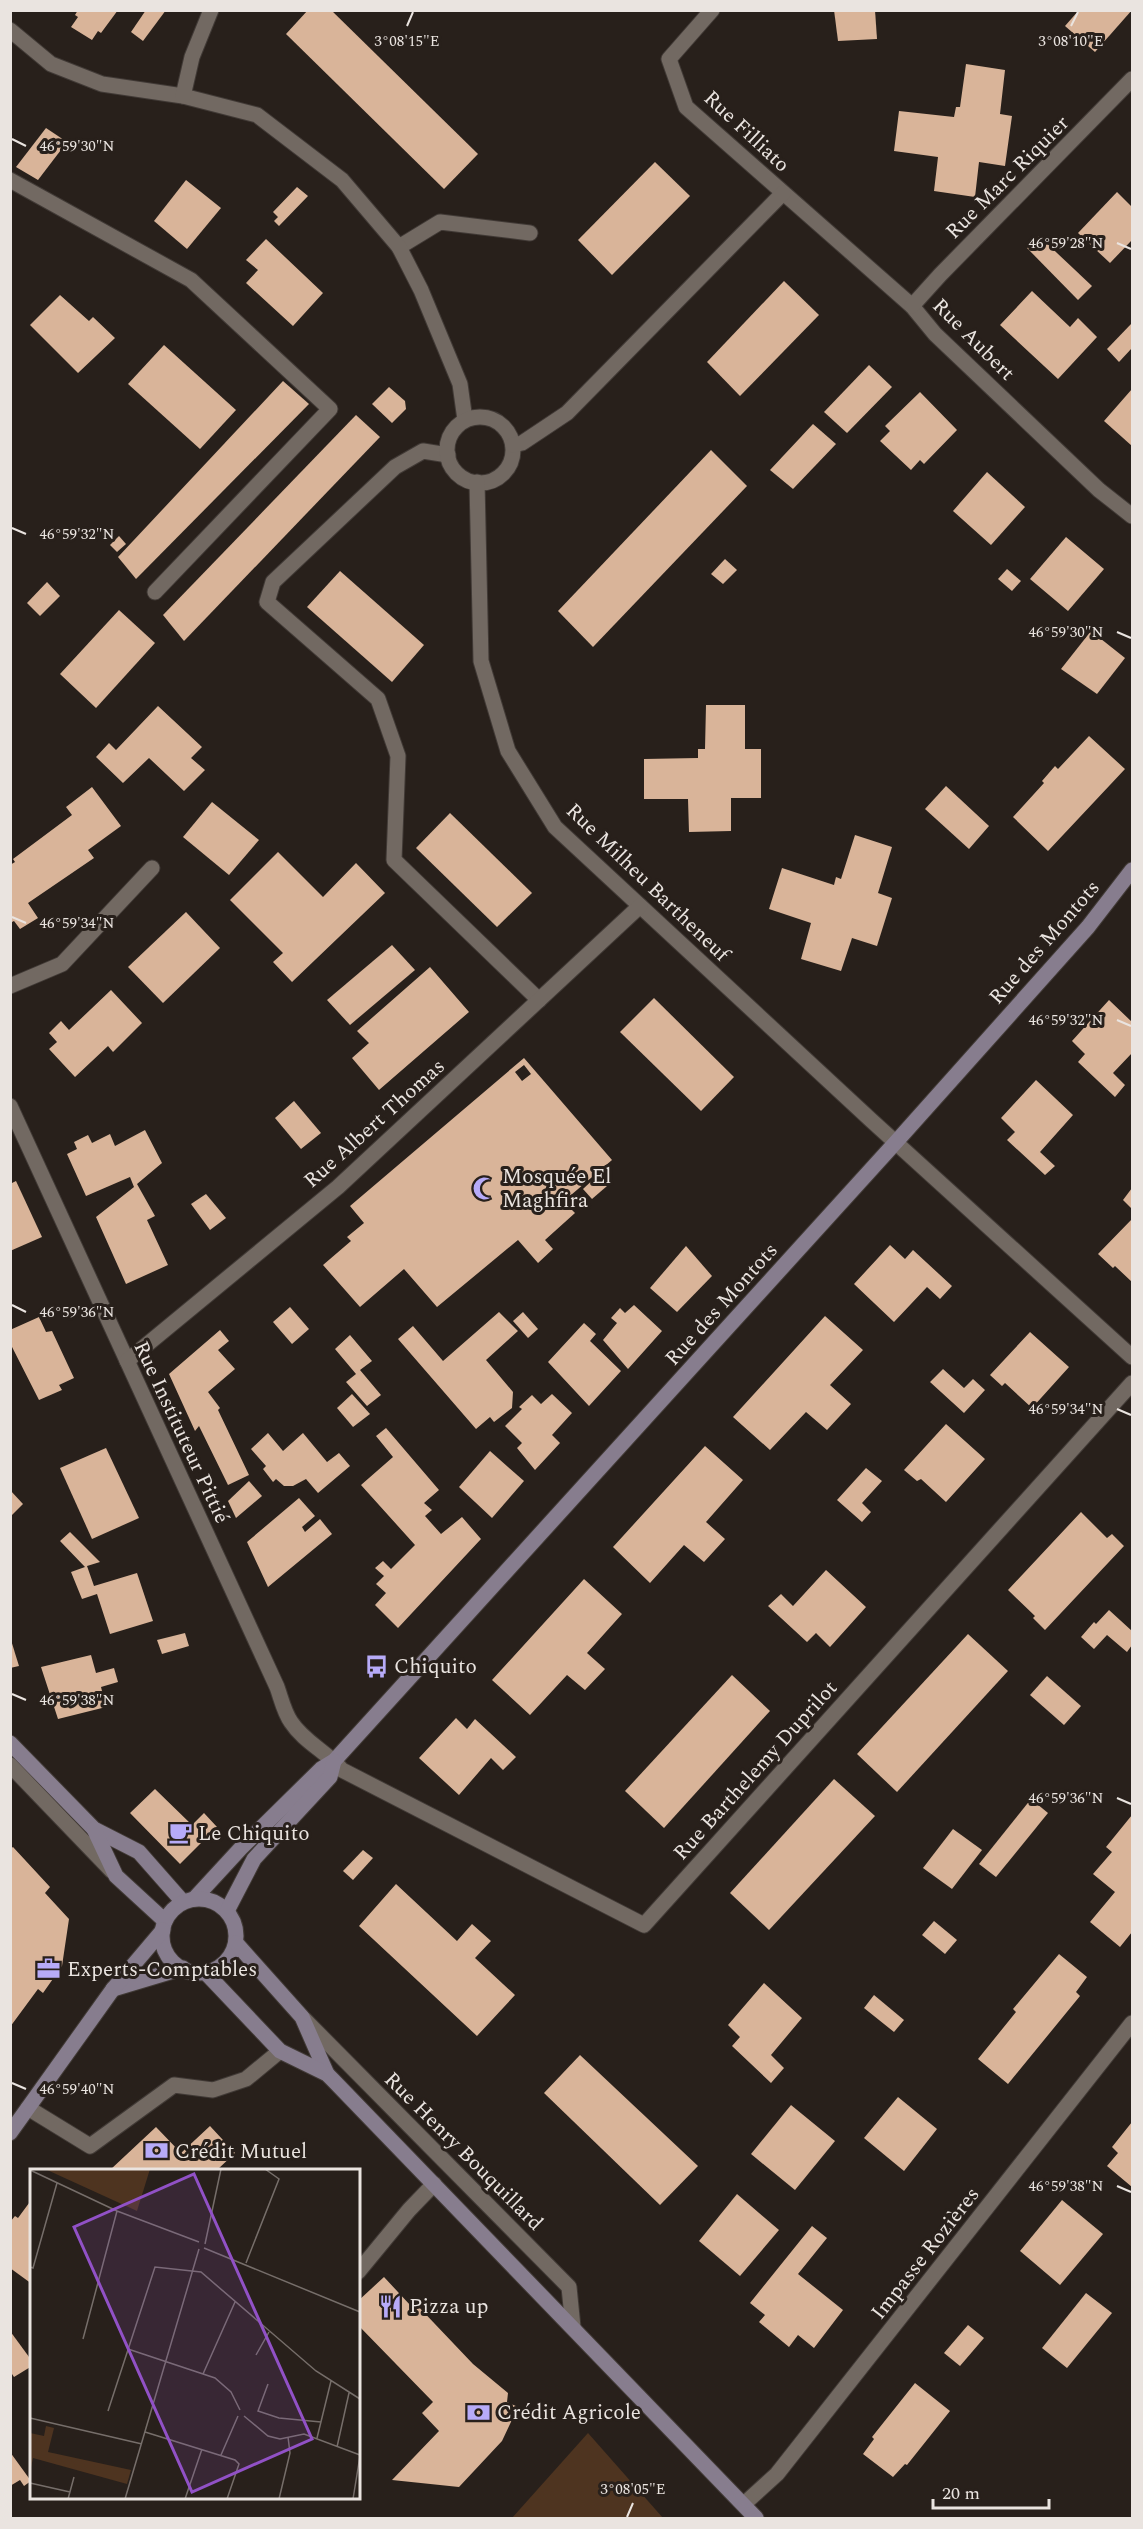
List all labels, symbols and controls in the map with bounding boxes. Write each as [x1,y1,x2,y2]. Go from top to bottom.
text: 3°08'15"E [374,30,440,53]
text: 3°08'10"E [1038,30,1104,53]
street label: Rue Filliato [696,83,797,180]
street label: Rue Marc Riquier [938,108,1077,247]
text: 46°59'30"N [40,135,115,158]
text: 46°59'28"N [1029,232,1104,255]
street label: Rue Aubert [925,291,1022,388]
text: 46°59'32"N [40,523,115,546]
text: 46°59'30"N [1029,621,1104,644]
street label: Rue Milheu Bartheneuf [558,796,738,971]
street label: Rue des Montots [981,873,1108,1012]
text: 46°59'34"N [40,912,115,935]
text: 46°59'32"N [1029,1009,1104,1032]
street label: Rue Albert Thomas [297,1051,453,1196]
place label: Mosquée El Maghfira [502,1161,612,1217]
mosque icon: Mosquée El Maghfira [471,1175,497,1201]
street label: Rue des Montots [658,1236,786,1373]
text: 46°59'36"N [40,1301,115,1324]
street label: Rue Instituteur Pittié [125,1336,237,1529]
text: 46°59'34"N [1029,1398,1104,1421]
place label: Chiquito [394,1651,477,1683]
bus stop icon: Chiquito [363,1653,389,1679]
street label: Rue Barthelemy Duprilot [666,1674,845,1868]
text: 46°59'38"N [40,1689,115,1712]
text: 46°59'36"N [1029,1787,1104,1810]
place label: Le Chiquito [198,1818,309,1850]
cafe icon: Le Chiquito [167,1820,193,1846]
place label: Experts-Comptables [67,1954,257,1986]
office icon: Experts-Comptables [36,1956,62,1982]
street label: Rue Henry Bouquillard [376,2065,550,2239]
text: 46°59'40"N [40,2078,115,2101]
place label: Crédit Mutuel [175,2136,307,2168]
bank icon: Crédit Mutuel [144,2138,170,2164]
inset map [30,2169,360,2499]
text: 46°59'38"N [1029,2175,1104,2198]
street label: Impasse Rozières [864,2180,988,2327]
place label: Pizza up [409,2291,488,2323]
restaurant icon: Pizza up [378,2293,404,2319]
place label: Crédit Agricole [497,2397,641,2429]
bank icon: Crédit Agricole [466,2399,492,2425]
scale bar [933,2472,1048,2510]
text: 3°08'05"E [600,2478,666,2501]
text: 20 m [942,2480,980,2507]

